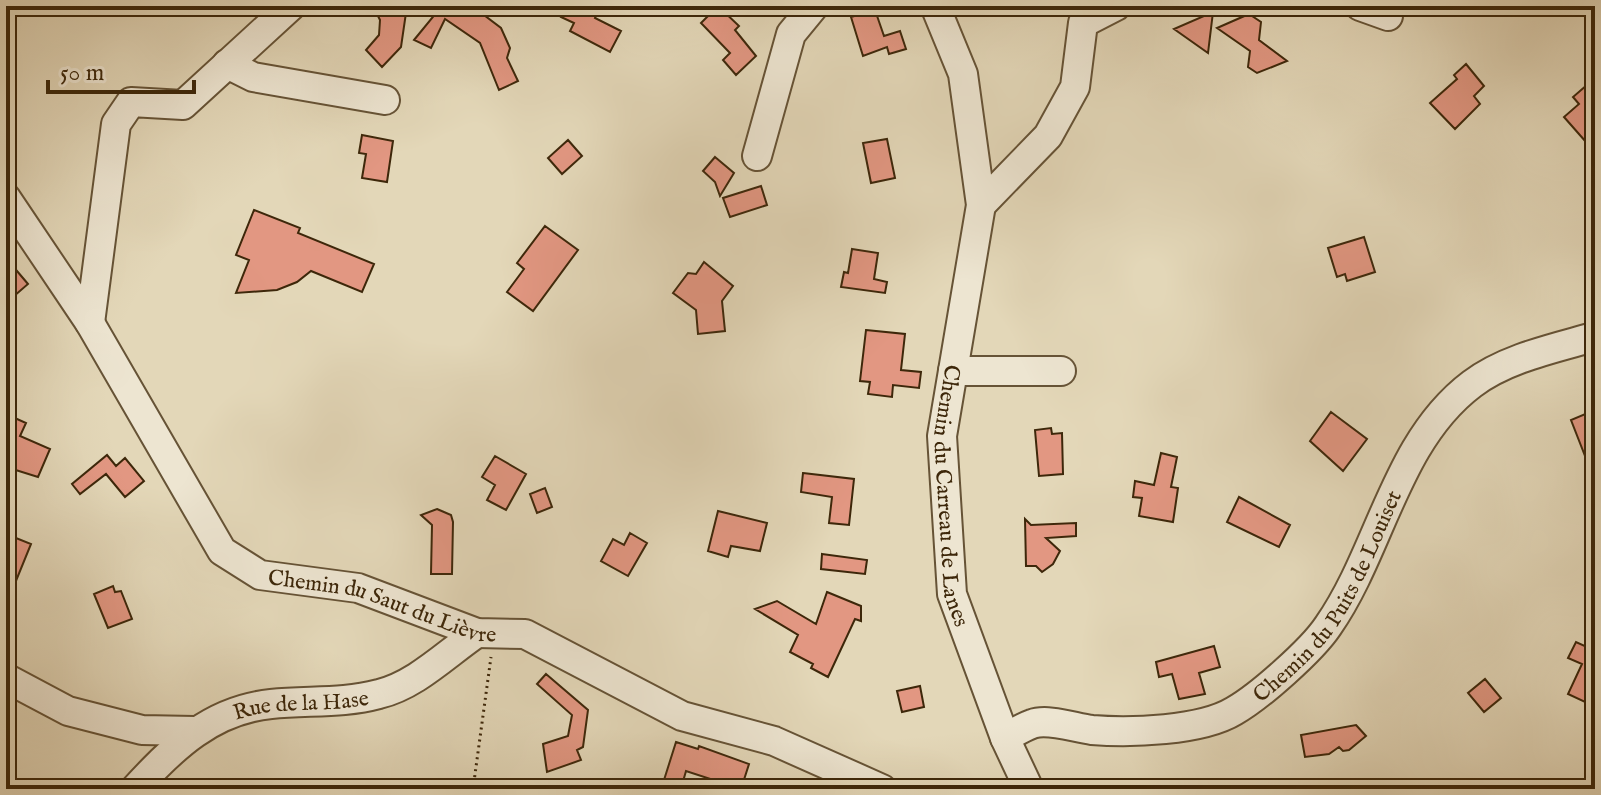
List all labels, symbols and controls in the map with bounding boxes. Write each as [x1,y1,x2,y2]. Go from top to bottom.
scale bar [48,44,194,94]
text: 50 m [60,58,104,89]
street label: Chemin du Carreau de Lanes [926,363,975,631]
street label: Chemin du Puits de Louiset [1248,486,1409,709]
street label: Chemin du Saut du Lièvre [266,564,497,649]
street label: Rue de la Hase [230,685,371,728]

